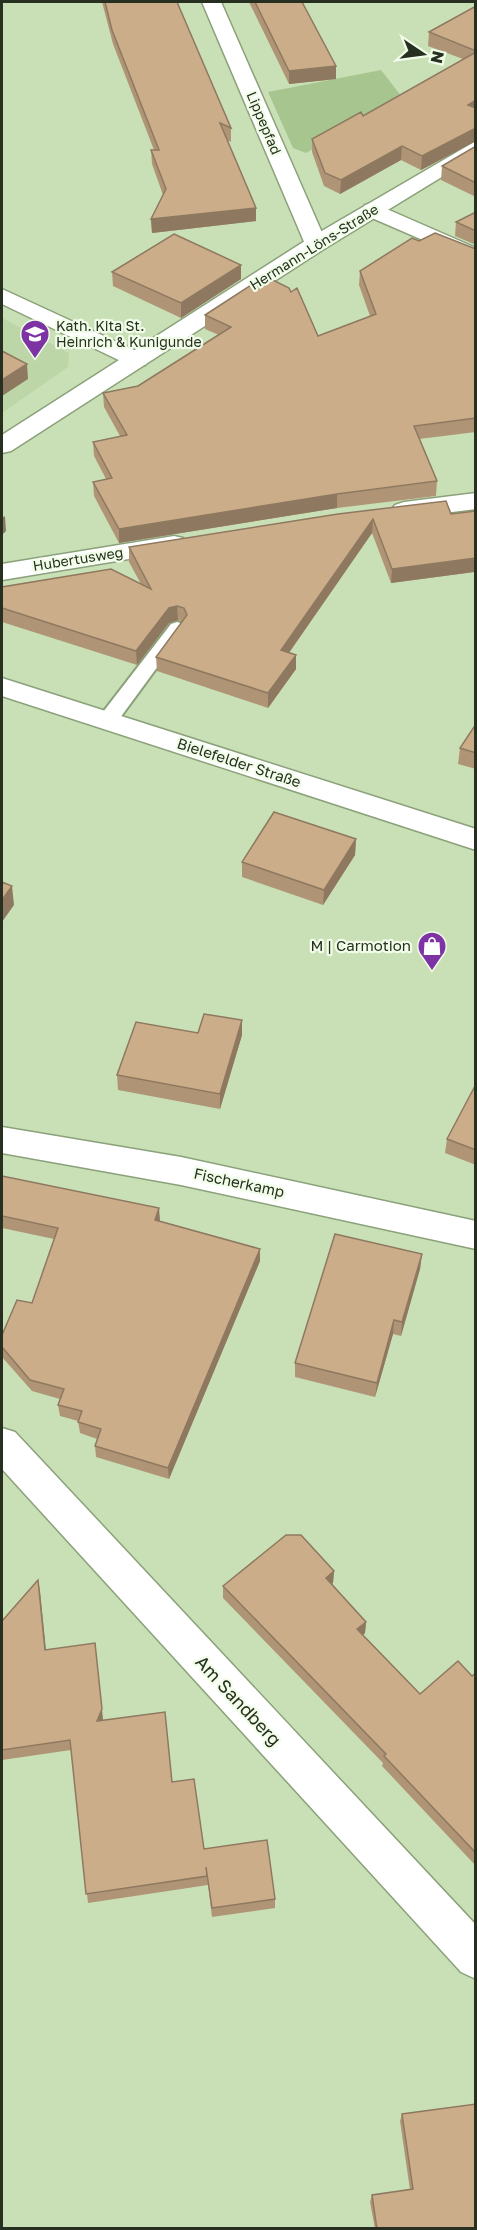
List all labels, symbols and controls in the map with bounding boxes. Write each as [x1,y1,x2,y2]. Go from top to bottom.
north arrow [393,24,453,84]
text: N [427,49,449,66]
street label: Lippepfad [244,89,285,157]
street label: Hermann-Löns-Straße [246,200,381,293]
place label: Kath. Kita St. Heinrich & Kunigunde [56,317,202,350]
school or university icon: Kath. Kita St. Heinrich & Kunigunde [19,318,51,360]
street label: Hubertusweg [32,543,124,574]
street label: Bielefelder Straße [175,734,304,791]
shop icon: M | Carmotion [416,930,448,972]
place label: M | Carmotion [310,936,411,954]
street label: Fischerkamp [192,1164,286,1200]
street label: Am Sandberg [191,1650,286,1750]

